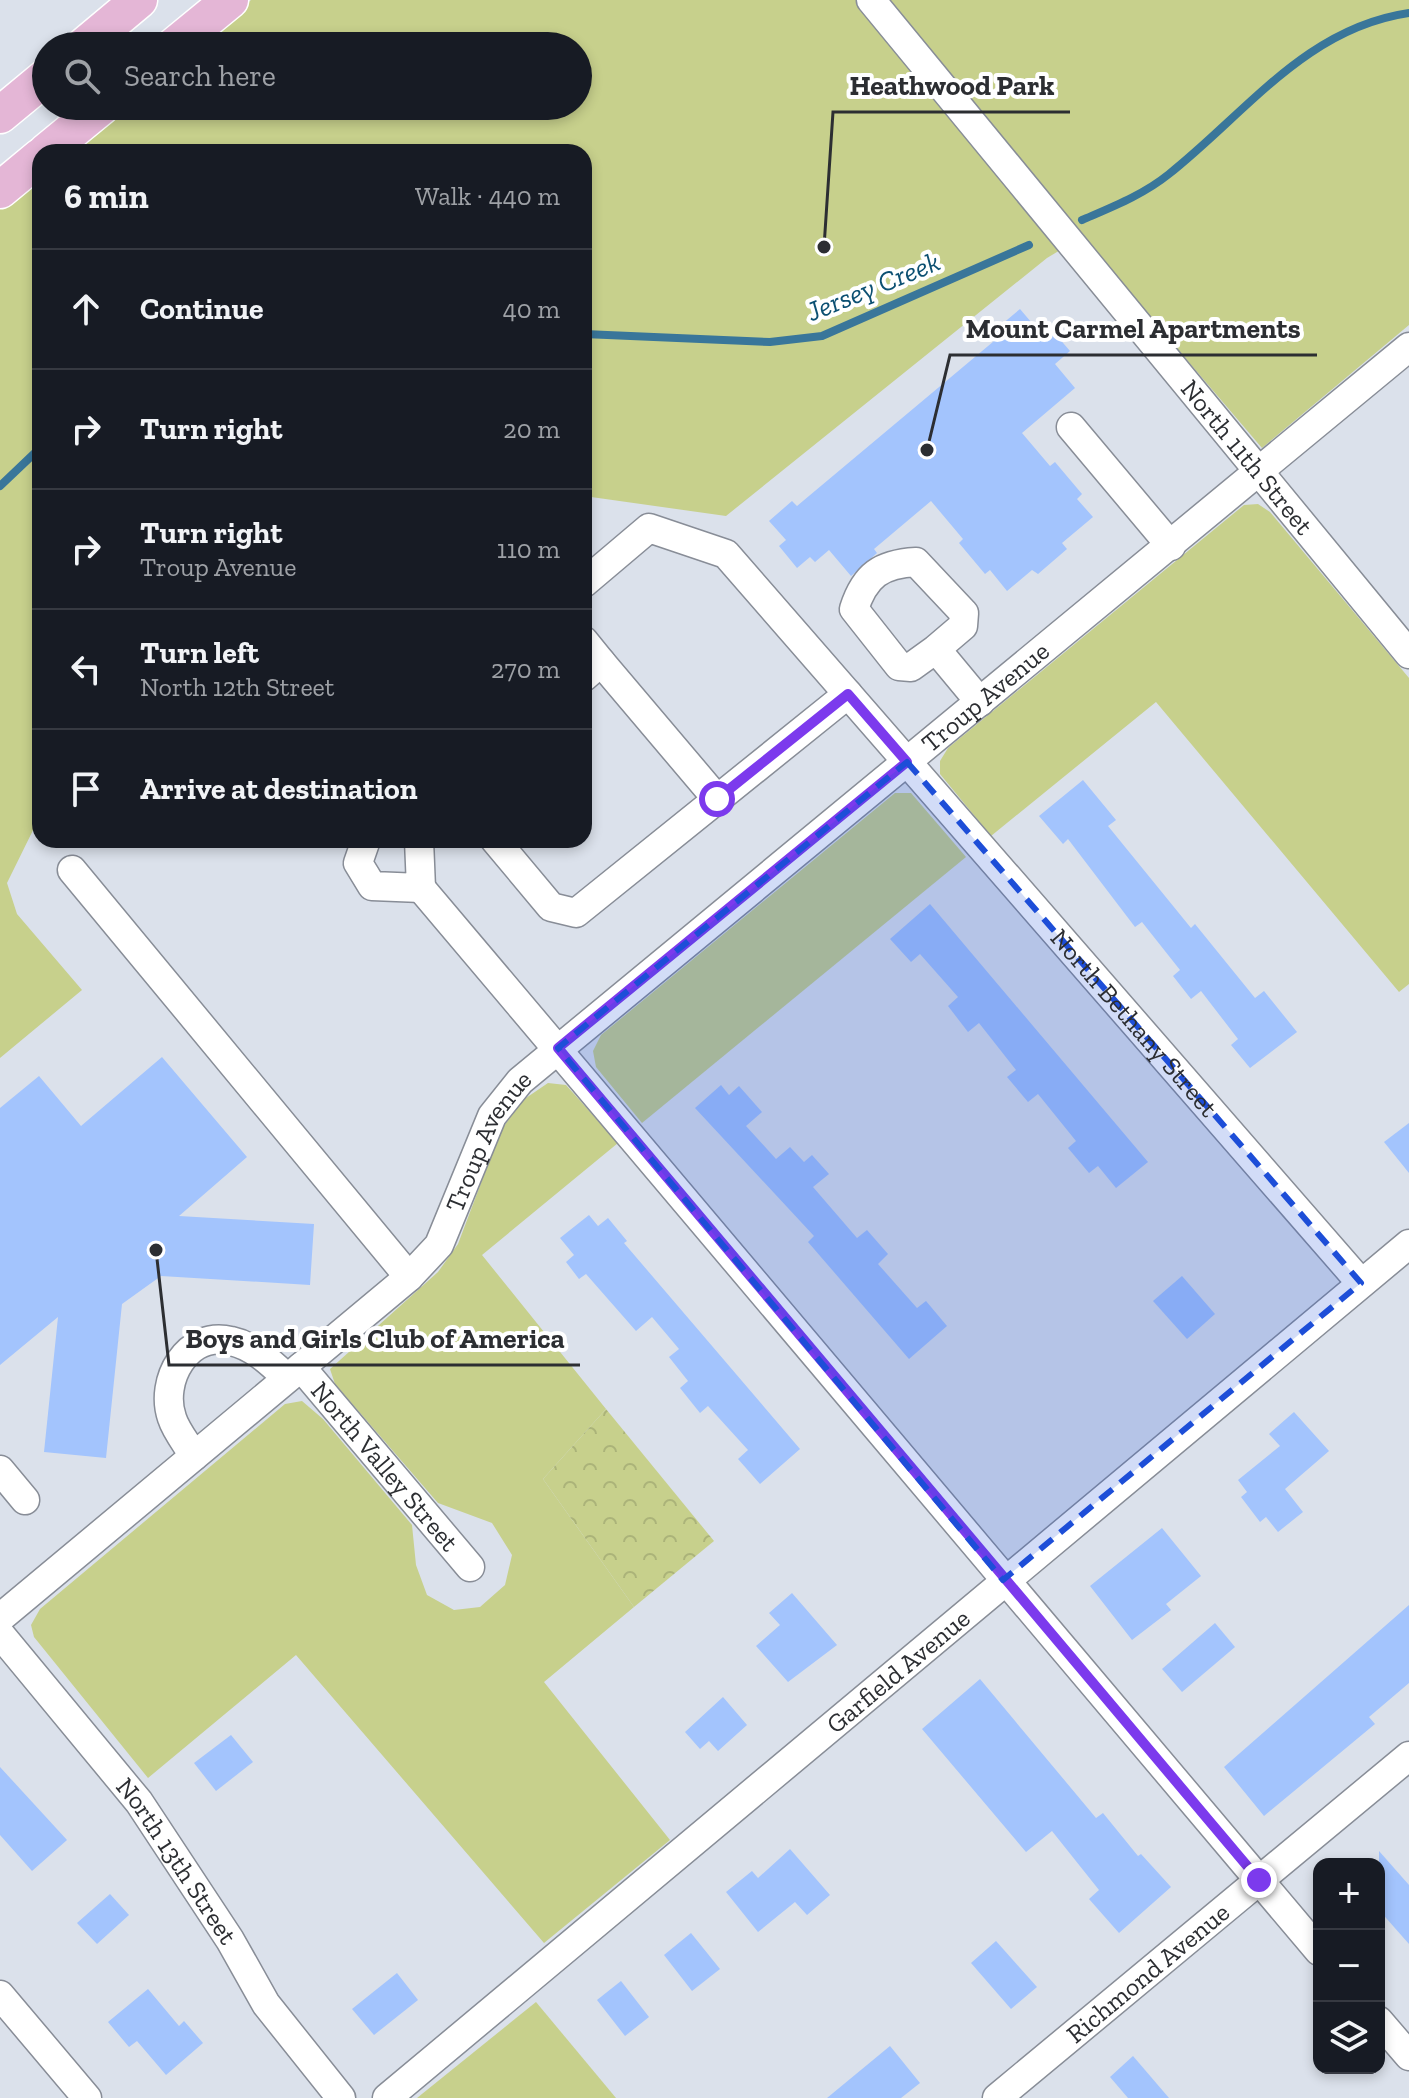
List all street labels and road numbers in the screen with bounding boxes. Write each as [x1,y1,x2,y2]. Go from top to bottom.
street label: North 11th Street [1174,373,1320,541]
street label: Troup Avenue [915,635,1056,759]
street label: North Bethany Street [1044,922,1225,1124]
street label: Troup Avenue [438,1063,538,1216]
street label: North Valley Street [304,1375,466,1558]
street label: Garfield Avenue [820,1602,976,1740]
street label: North 13th Street [109,1771,244,1950]
street label: Richmond Avenue [1060,1896,1236,2050]

